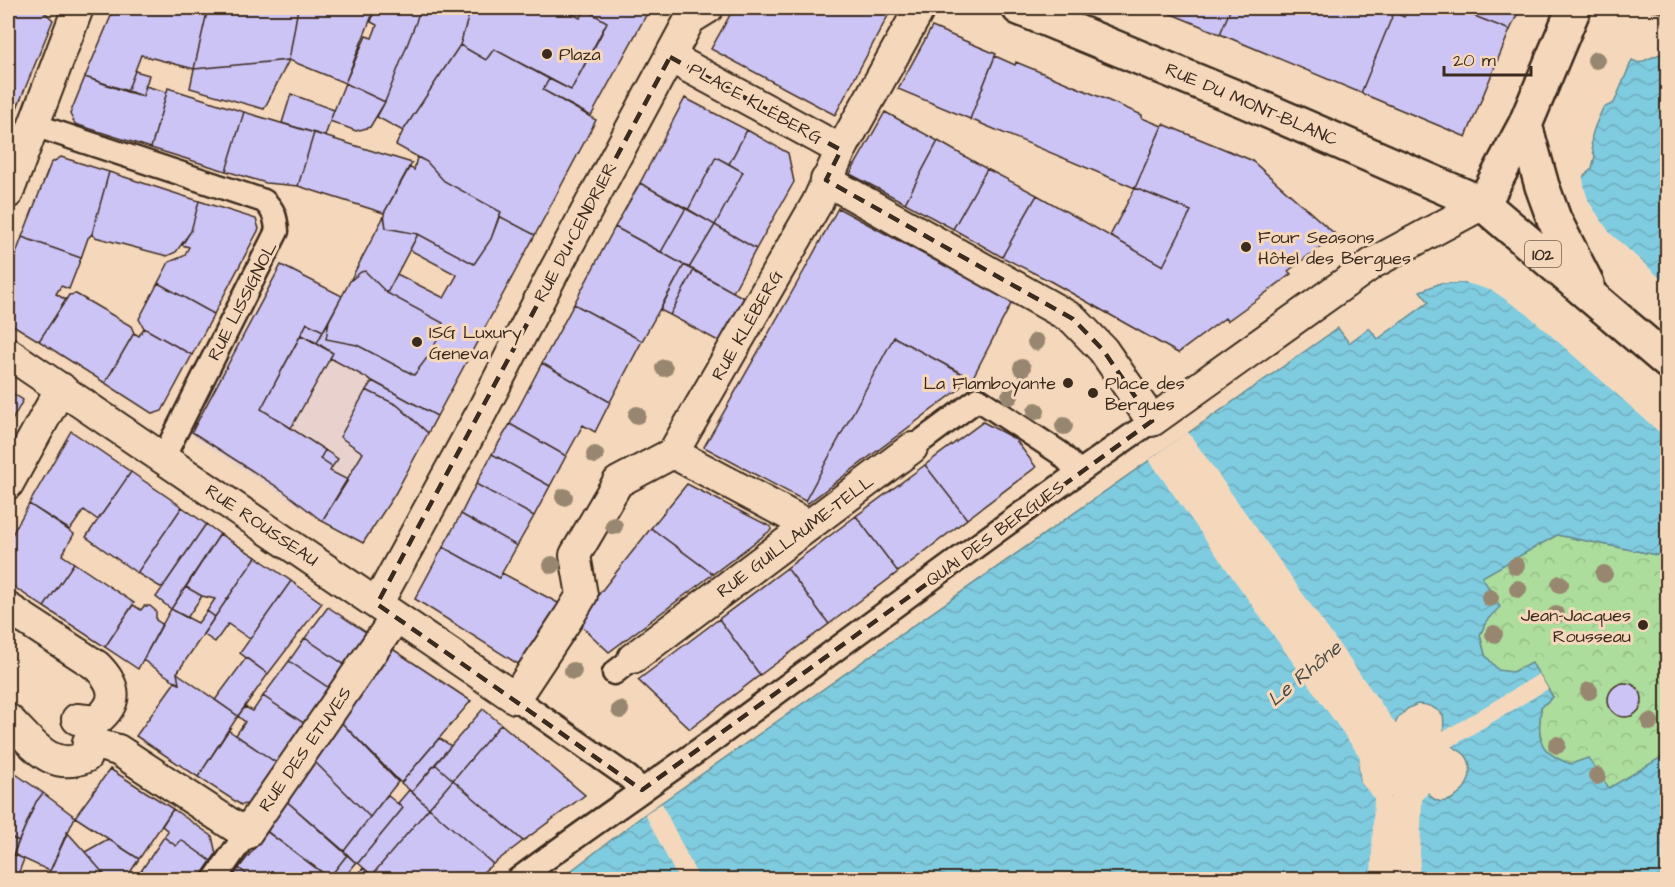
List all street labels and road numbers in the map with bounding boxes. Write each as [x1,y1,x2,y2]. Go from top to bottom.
street label: PLACE KLÉBERG [685,56,827,151]
street label: RUE DU MONT-BLANC [1161,57,1342,152]
street label: RUE DU CENDRIER [528,158,623,307]
street label: RUE LISSIGNOL [202,237,283,365]
road number: 102 [1525,241,1561,267]
street label: RUE KLÉBERG [706,265,789,385]
street label: RUE GUILLAUME-TELL [712,469,879,604]
street label: QUAI DES BERGUES [921,474,1070,592]
street label: RUE ROUSSEAU [200,478,323,572]
street label: RUE DES ETUVES [253,682,358,817]

